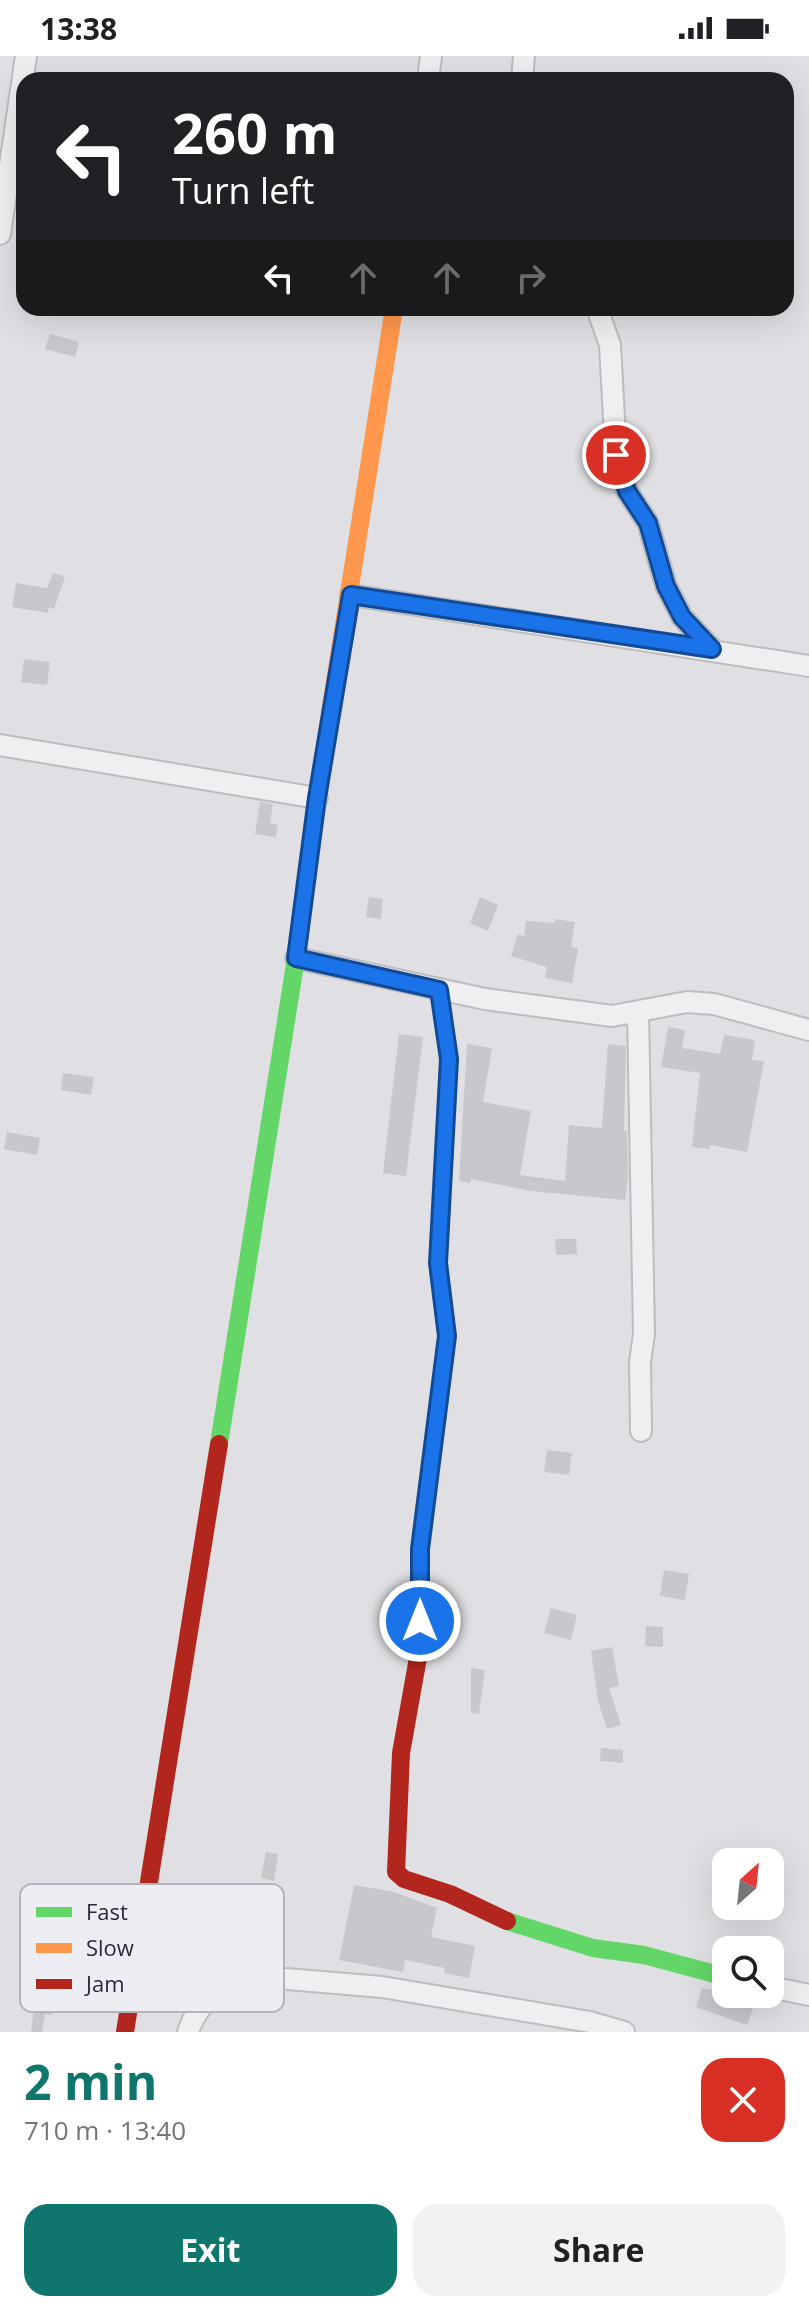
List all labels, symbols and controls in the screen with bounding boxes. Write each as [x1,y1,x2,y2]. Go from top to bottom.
text: 13:38 [40,8,117,49]
text: 260 m [172,94,338,170]
icon: left [40,104,144,208]
text: Turn left [172,166,314,215]
icon: left [257,256,301,300]
icon: ahead [341,256,385,300]
icon: ahead [425,256,469,300]
icon: right [509,256,553,300]
pin [582,421,650,489]
icon: arrive [594,433,638,477]
position arrow [378,1579,462,1663]
north arrow [712,1848,784,1920]
map controls [712,1848,784,2008]
legend [20,1884,284,2012]
text: Fast [86,1896,128,1926]
text: Slow [86,1932,134,1962]
button: search [712,1936,784,2008]
text: Jam [84,1968,125,1998]
text: 2 min [24,2049,157,2114]
button: close [701,2058,785,2142]
text: 710 m · 13:40 [24,2112,186,2148]
button: Exit [24,2204,397,2296]
button: Share [413,2204,785,2296]

